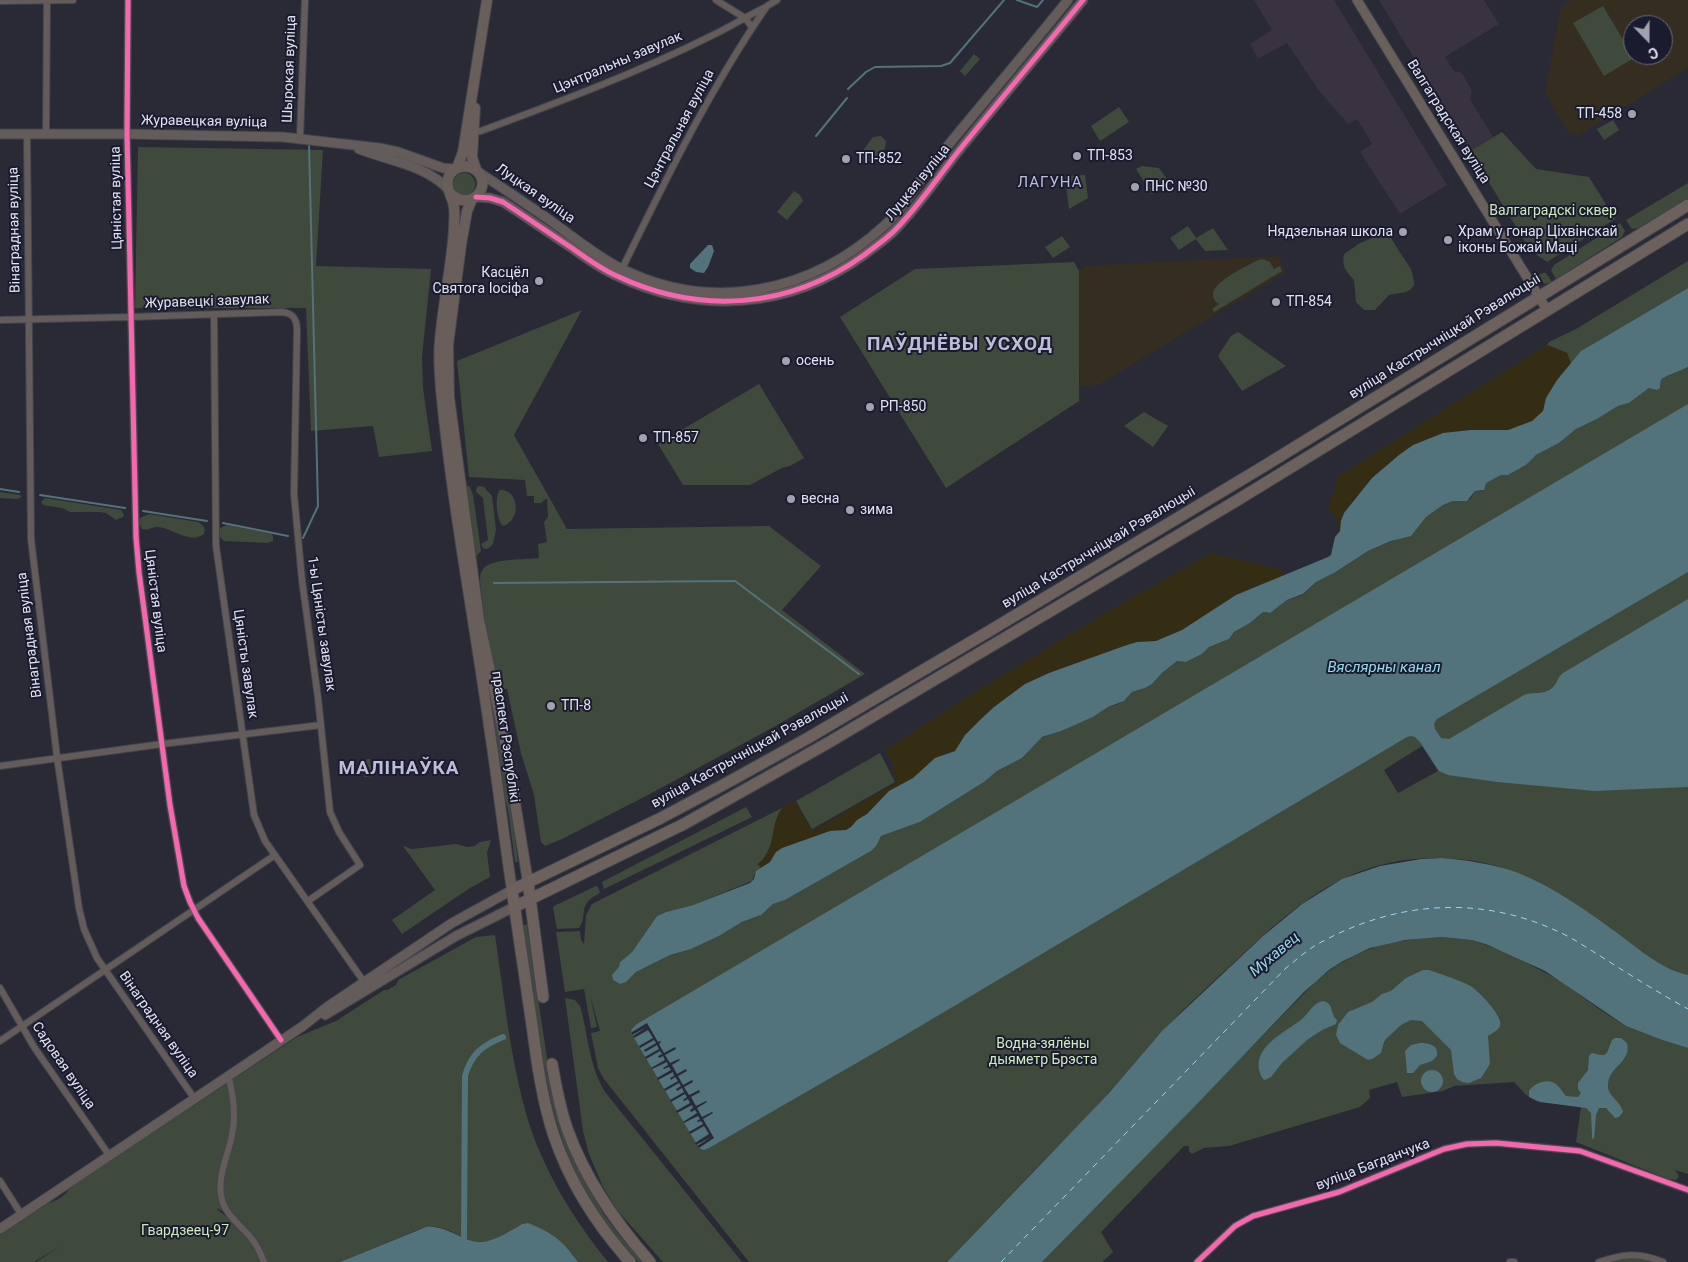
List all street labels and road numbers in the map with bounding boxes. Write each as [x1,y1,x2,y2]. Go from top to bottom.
street label: Шырокая вуліца [280,15,300,123]
street label: Цэнтральны завулак [551,28,685,98]
street label: Валгаградская вуліца [1403,57,1493,187]
street label: Цэнтральная вуліца [642,67,718,191]
street label: Журавецкая вуліца [141,112,267,132]
street label: Луцкая вуліца [882,142,954,224]
street label: Цяністая вуліца [108,146,126,250]
street label: Луцкая вуліца [492,160,578,228]
street label: Вінаградная вуліца [6,167,24,293]
street label: вуліца Кастрычніцкай Рэвалюцыі [1346,271,1544,403]
street label: Журавецкі завулак [144,291,270,313]
street label: вуліца Кастрычніцкай Рэвалюцыі [999,483,1199,613]
street label: Цяністая вуліца [140,548,170,654]
street label: 1-ы Цяністы завулак [303,555,339,693]
street label: Вінаградная вуліца [14,571,46,699]
street label: Цяністы завулак [229,608,261,720]
street label: праспект Рэспублікі [487,670,523,804]
street label: вуліца Кастрычніцкай Рэвалюцыі [649,690,851,812]
street label: Вінаградная вуліца [115,969,201,1081]
street label: Садовая вуліца [28,1019,98,1113]
street label: вуліца Багданчука [1314,1136,1432,1194]

